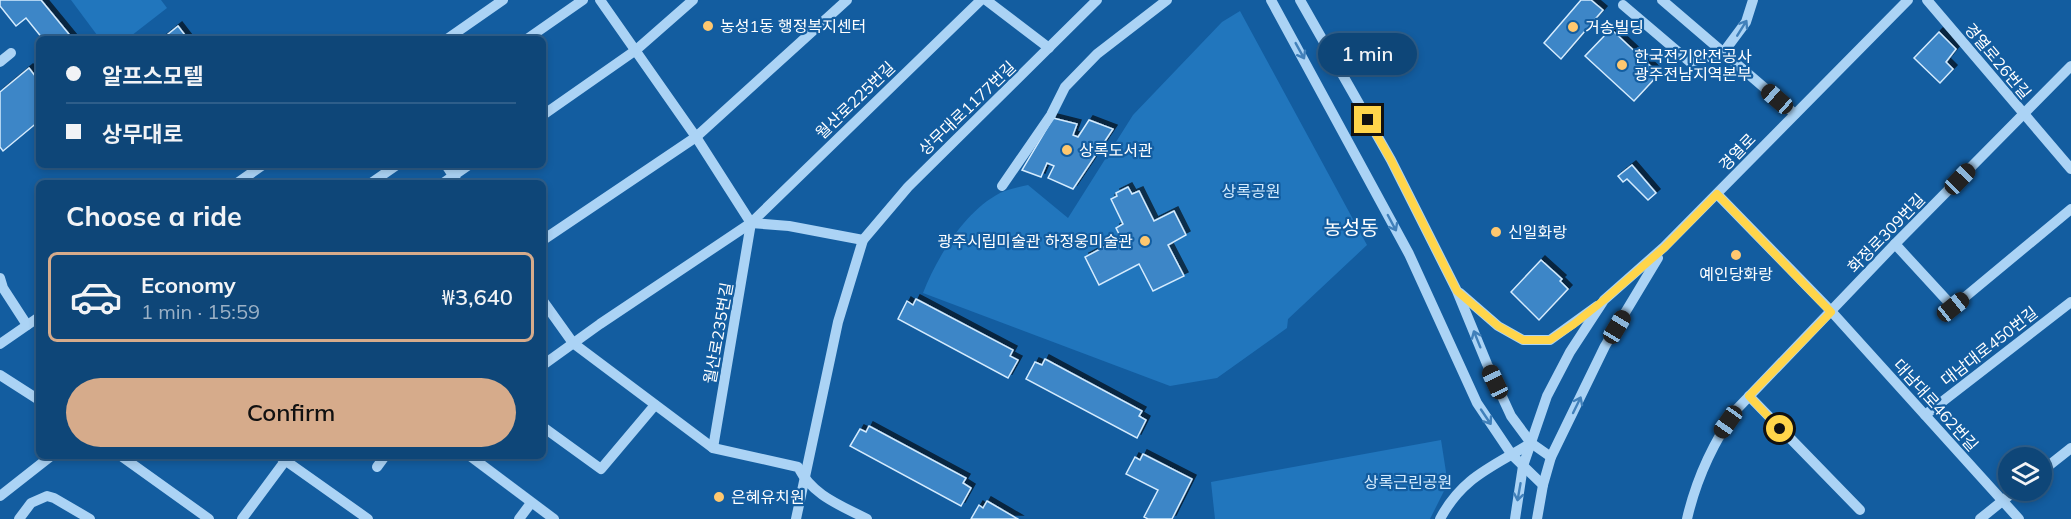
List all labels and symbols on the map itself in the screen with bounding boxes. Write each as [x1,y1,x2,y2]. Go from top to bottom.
place label: 농성1동 행정복지센터 [720,16,866,36]
place label: 거송빌딩 [1585,17,1644,37]
marker: 농성1동 행정복지센터 [701,19,715,33]
street label: 경열로26번길 [1961,19,2035,103]
marker: 거송빌딩 [1566,20,1580,34]
one-way arrow [1736,20,1749,37]
callout: 1 min [1318,33,1418,75]
one-way arrow [1294,42,1306,59]
place label: 한국전기안전공사 광주전남지역본부 [1634,46,1752,84]
street label: 월산로225번길 [811,57,899,143]
street label: 상무대로1177번길 [914,57,1020,159]
marker: 한국전기안전공사 광주전남지역본부 [1615,58,1629,72]
car [1758,80,1796,118]
route end [1354,106,1381,133]
street label: 경열로 [1714,129,1760,175]
place label: 상록도서관 [1079,140,1153,160]
marker: 상록도서관 [1060,143,1074,157]
car [1941,160,1979,198]
park label: 상록공원 [1222,181,1280,201]
street label: 화정로309번길 [1843,189,1929,277]
one-way arrow [1386,214,1398,231]
district label: 농성동 [1323,215,1379,240]
place label: 신일화랑 [1508,222,1567,242]
marker: 신일화랑 [1489,225,1503,239]
place label: 광주시립미술관 하정웅미술관 [937,231,1133,251]
marker: 광주시립미술관 하정웅미술관 [1138,234,1152,248]
marker: 예인당화랑 [1729,248,1743,262]
place label: 예인당화랑 [1699,264,1773,284]
street label: 월산로235번길 [699,281,737,385]
car [1933,289,1973,325]
street label: 대남대로450번길 [1937,302,2041,390]
car [1600,307,1634,347]
one-way arrow [1471,330,1482,349]
street label: 대남대로462번길 [1889,355,1983,455]
car [1479,362,1511,402]
one-way arrow [1571,396,1583,414]
car [1710,402,1746,442]
one-way arrow [1480,408,1492,425]
route start [1766,415,1793,442]
park label: 상록근린공원 [1364,472,1452,492]
one-way arrow [1513,482,1524,502]
place label: 은혜유치원 [731,487,805,507]
marker: 은혜유치원 [712,490,726,504]

